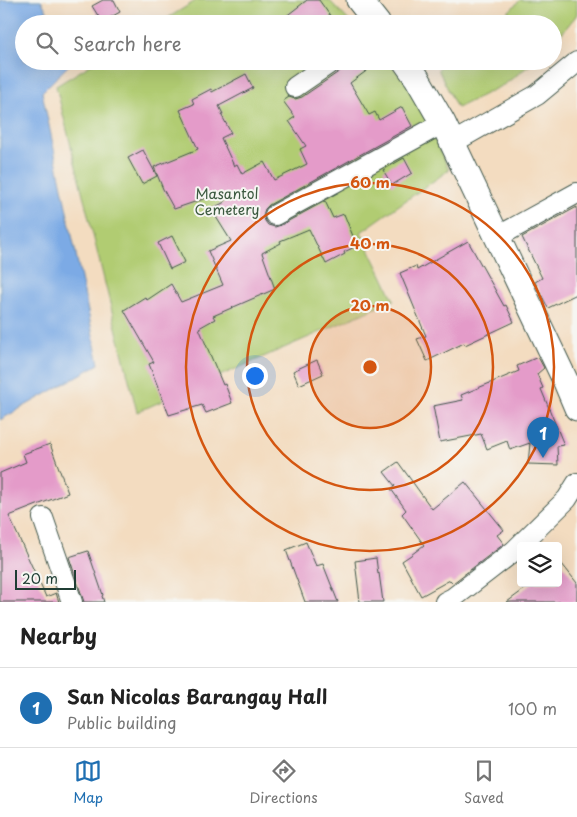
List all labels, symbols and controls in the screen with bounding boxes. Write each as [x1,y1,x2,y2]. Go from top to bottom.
search box [15,15,562,70]
icon: search [33,29,61,57]
text: Search here [73,29,182,57]
text: 60 m [350,170,390,193]
park label: Masantol Cemetery [194,183,260,220]
text: 40 m [350,231,390,254]
text: 20 m [351,293,389,316]
centre of rings [361,358,379,376]
your location [242,363,268,389]
pin: 1 [527,417,559,458]
map controls [517,542,562,587]
button: layers [517,542,562,587]
scale bar [15,567,76,590]
text: 20 m [22,568,58,589]
text: Nearby [20,619,97,651]
text: San Nicolas Barangay Hall [67,682,327,710]
text: 1 [32,696,40,720]
text: 100 m [508,696,557,720]
text: Public building [67,710,177,734]
tab: Map [73,757,103,808]
tab: Directions [250,757,318,808]
tab: Saved [464,757,504,808]

